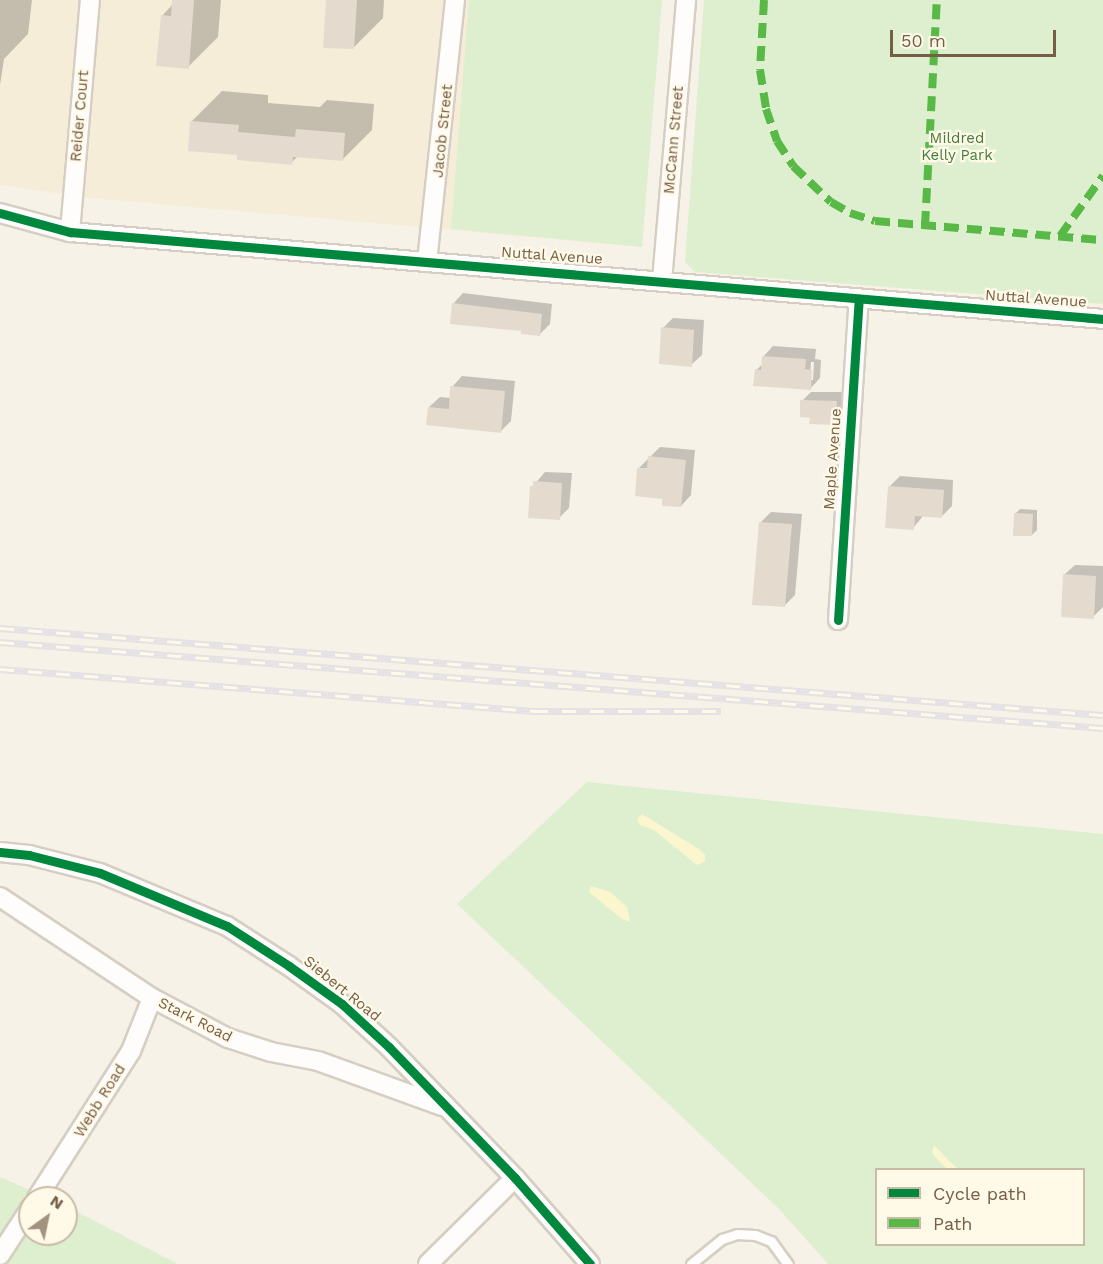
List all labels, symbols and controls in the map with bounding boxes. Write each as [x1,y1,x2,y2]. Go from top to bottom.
scale bar [893,18,1060,56]
text: 50 m [901,30,946,51]
street label: Reider Court [67,69,93,163]
street label: Jacob Street [429,83,457,179]
street label: McCann Street [660,85,688,195]
park label: Mildred Kelly Park [921,129,993,164]
street label: Nuttal Avenue [500,243,604,269]
street label: Nuttal Avenue [984,286,1088,312]
street label: Maple Avenue [820,407,846,511]
street label: Siebert Road [300,952,384,1026]
street label: Stark Road [155,994,235,1046]
street label: Webb Road [70,1061,130,1141]
legend [875,1168,1085,1246]
text: Cycle path [933,1183,1027,1204]
north arrow [18,1186,78,1246]
text: N [47,1191,67,1213]
text: Path [933,1213,973,1234]

